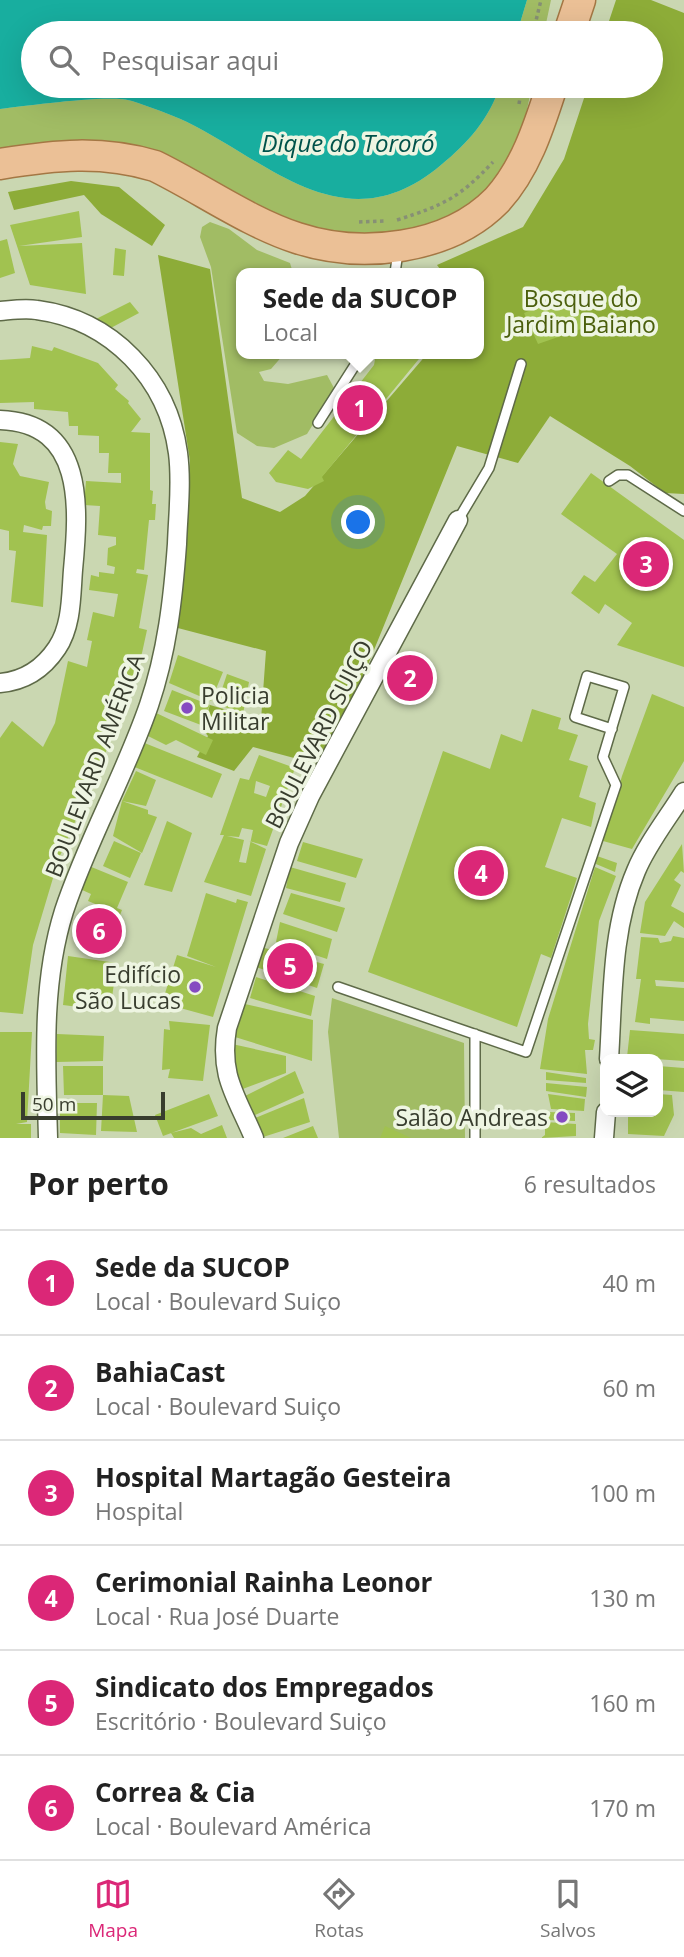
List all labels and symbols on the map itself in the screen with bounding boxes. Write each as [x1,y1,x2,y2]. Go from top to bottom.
water label: Dique do Tororó [261,126,435,159]
park label: Bosque do Jardim Baiano [504,282,656,340]
pin: 1 [337,382,383,434]
your location [341,505,375,539]
pin: 3 [623,538,669,590]
street label: BOULEVARD SUIÇO [257,634,379,834]
street label: BOULEVARD AMÉRICA [37,648,152,881]
pin: 2 [387,652,433,704]
place label: Policia Militar [201,679,270,737]
marker: Policia Militar [179,700,195,716]
pin: 4 [458,847,504,899]
pin: 6 [76,905,122,957]
pin: 5 [267,940,313,992]
place label: Edifício São Lucas [75,958,181,1016]
marker: Edifício São Lucas [187,979,203,995]
scale bar [21,1089,164,1121]
place label: Salão Andreas [395,1101,548,1133]
marker: Salão Andreas [554,1109,570,1125]

